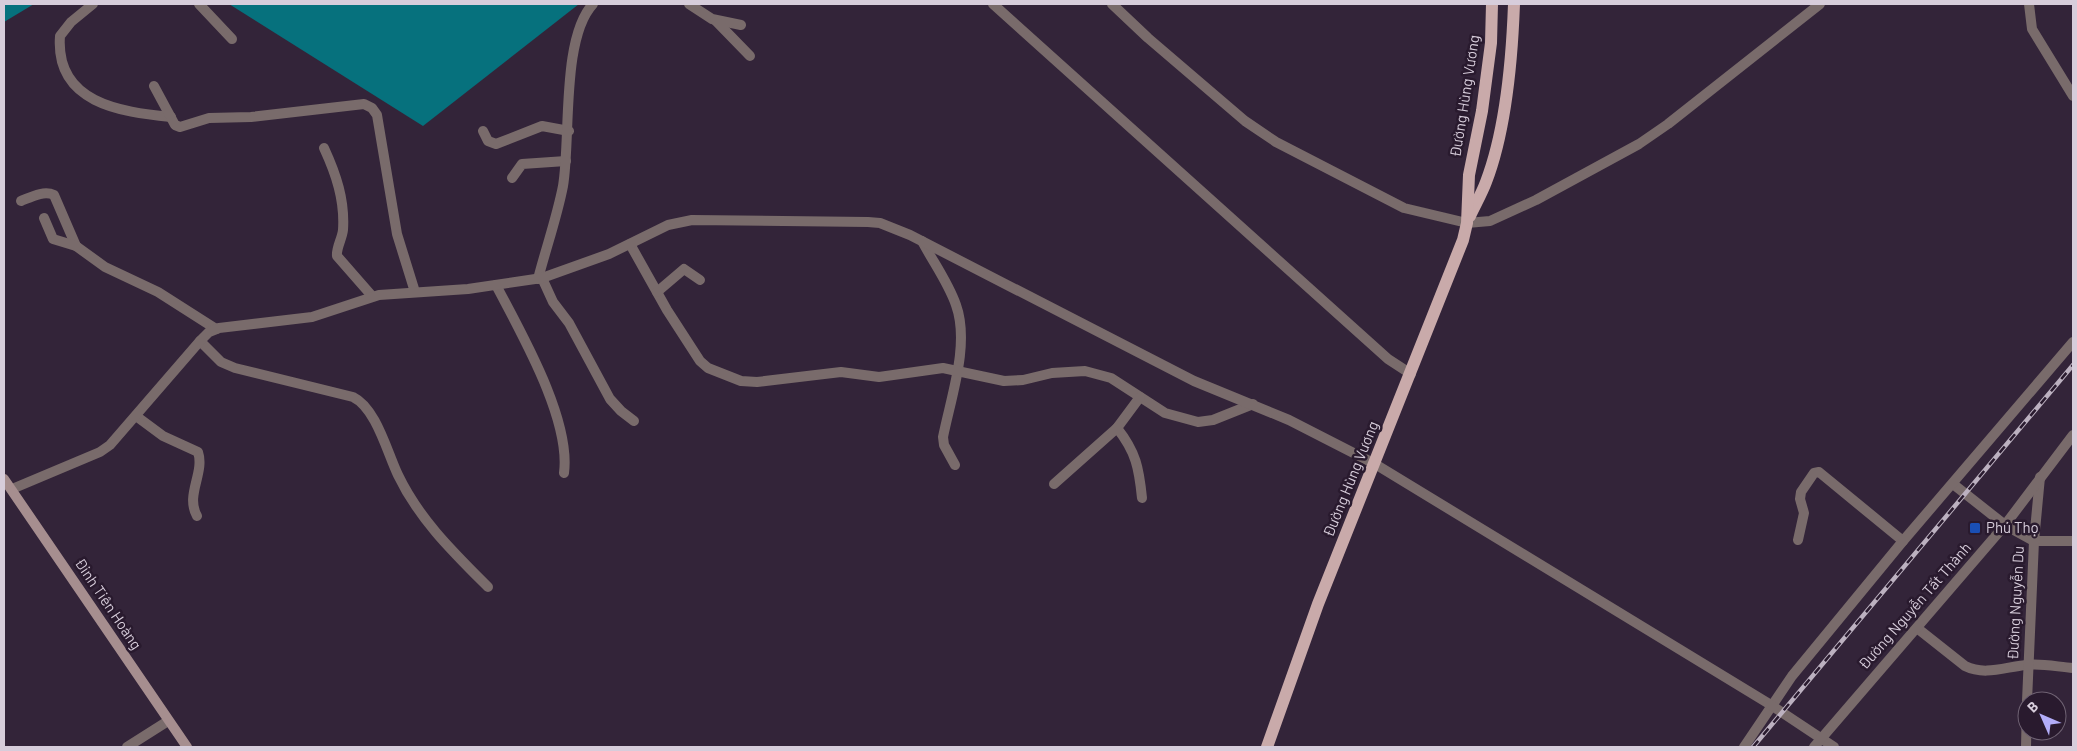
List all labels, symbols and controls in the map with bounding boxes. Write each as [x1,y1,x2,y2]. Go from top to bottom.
street label: Đường Hùng Vương [1445,34,1483,158]
street label: Đường Hùng Vương [1319,418,1381,539]
place label: Phú Thọ [1986,518,2039,536]
marker: Phú Thọ [1968,521,1982,535]
street label: Đường Nguyễn Tất Thành [1854,538,1974,672]
street label: Đường Nguyễn Du [2003,545,2027,661]
street label: Đinh Tiên Hoàng [72,554,146,652]
north arrow [2017,691,2067,741]
text: B [2023,697,2042,716]

